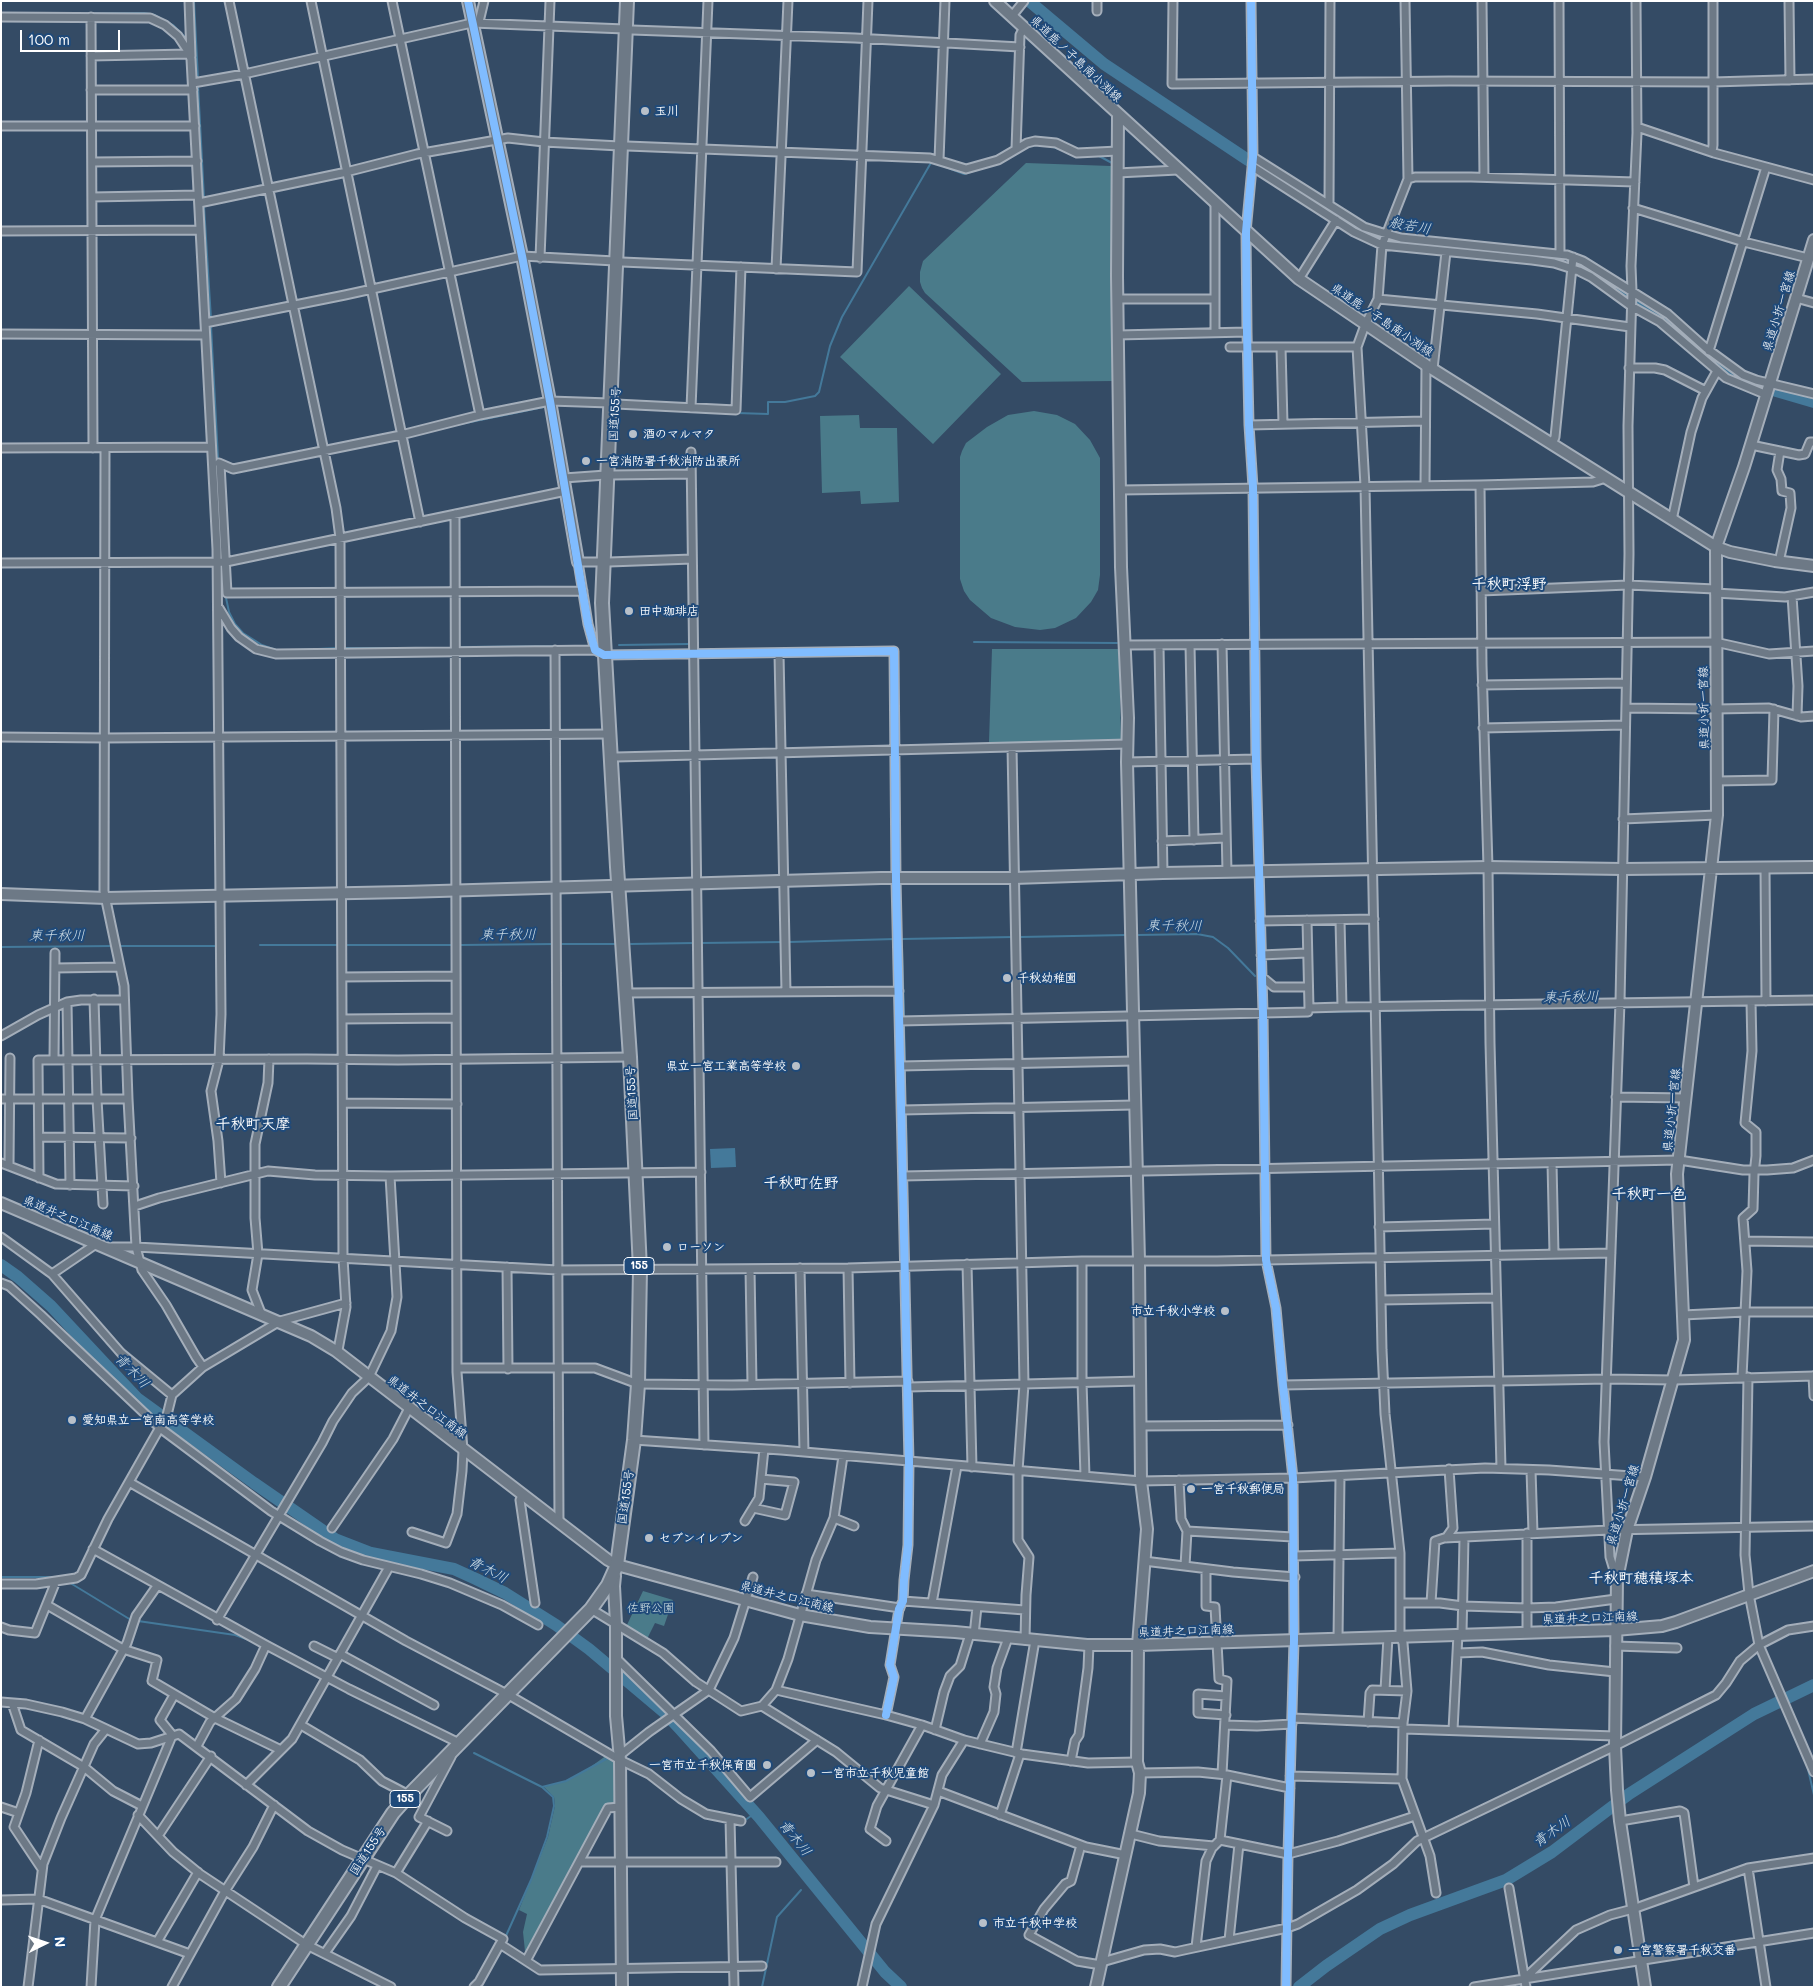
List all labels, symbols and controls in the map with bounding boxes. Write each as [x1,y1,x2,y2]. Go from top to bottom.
street label: 県道鹿ノ子島南小渕線 [1027,13,1125,105]
scale bar [22,20,122,52]
text: 100 m [28,29,70,49]
place label: 玉川 [655,104,679,118]
marker: 玉川 [639,105,651,117]
water label: 般若川 [1388,214,1432,238]
street label: 県道小折一宮線 [1760,269,1798,353]
street label: 県道鹿ノ子島南小渕線 [1328,280,1436,360]
street label: 国道155号 [606,386,624,442]
place label: 酒のマルマタ [643,427,715,441]
marker: 酒のマルマタ [627,428,639,440]
place label: 一宮消防署千秋消防出張所 [596,454,740,468]
marker: 一宮消防署千秋消防出張所 [580,455,592,467]
district label: 千秋町浮野 [1472,575,1546,593]
place label: 田中珈琲店 [639,604,699,618]
marker: 田中珈琲店 [623,605,635,617]
street label: 県道小折一宮線 [1696,666,1712,750]
water label: 東千秋川 [1146,917,1202,935]
water label: 東千秋川 [480,927,536,943]
water label: 東千秋川 [29,928,85,944]
place label: 千秋幼稚園 [1017,971,1077,985]
marker: 千秋幼稚園 [1001,972,1013,984]
water label: 東千秋川 [1543,988,1599,1006]
place label: 県立一宮工業高等学校 [666,1059,786,1073]
marker: 県立一宮工業高等学校 [790,1060,802,1072]
street label: 国道155号 [623,1065,641,1121]
street label: 県道小折一宮線 [1660,1067,1684,1153]
district label: 千秋町天摩 [216,1115,290,1133]
district label: 千秋町佐野 [764,1174,838,1192]
district label: 千秋町一色 [1612,1185,1686,1203]
street label: 県道井之口江南線 [21,1193,115,1243]
place label: ローソン [677,1240,725,1254]
marker: ローソン [661,1241,673,1253]
road number: 155 [624,1258,654,1274]
place label: 市立千秋小学校 [1131,1304,1215,1318]
marker: 市立千秋小学校 [1219,1305,1231,1317]
water label: 青木川 [111,1350,153,1392]
street label: 県道井之口江南線 [384,1372,470,1442]
place label: 愛知県立一宮南高等学校 [82,1413,214,1427]
marker: 愛知県立一宮南高等学校 [66,1414,78,1426]
street label: 県道小折一宮線 [1604,1463,1642,1547]
street label: 国道155号 [615,1469,637,1525]
place label: 一宮千秋郵便局 [1201,1482,1285,1496]
marker: 一宮千秋郵便局 [1185,1483,1197,1495]
place label: セブンイレブン [659,1531,743,1545]
marker: セブンイレブン [643,1532,655,1544]
water label: 青木川 [465,1553,511,1587]
district label: 千秋町穂積塚本 [1589,1569,1693,1587]
street label: 県道井之口江南線 [739,1578,835,1616]
park label: 佐野公園 [627,1601,675,1615]
street label: 県道井之口江南線 [1542,1609,1638,1627]
street label: 県道井之口江南線 [1138,1622,1234,1640]
place label: 一宮市立千秋保育園 [649,1758,757,1772]
marker: 一宮市立千秋保育園 [761,1759,773,1771]
place label: 一宮市立千秋児童館 [821,1766,929,1780]
marker: 一宮市立千秋児童館 [805,1767,817,1779]
road number: 155 [390,1790,420,1808]
water label: 青木川 [1530,1813,1574,1851]
water label: 青木川 [775,1816,815,1860]
street label: 国道155号 [347,1824,389,1878]
place label: 市立千秋中学校 [993,1916,1077,1930]
marker: 市立千秋中学校 [977,1917,989,1929]
north arrow [20,1918,70,1968]
text: N [51,1936,70,1948]
place label: 一宮警察署千秋交番 [1628,1943,1736,1957]
marker: 一宮警察署千秋交番 [1612,1944,1624,1956]

